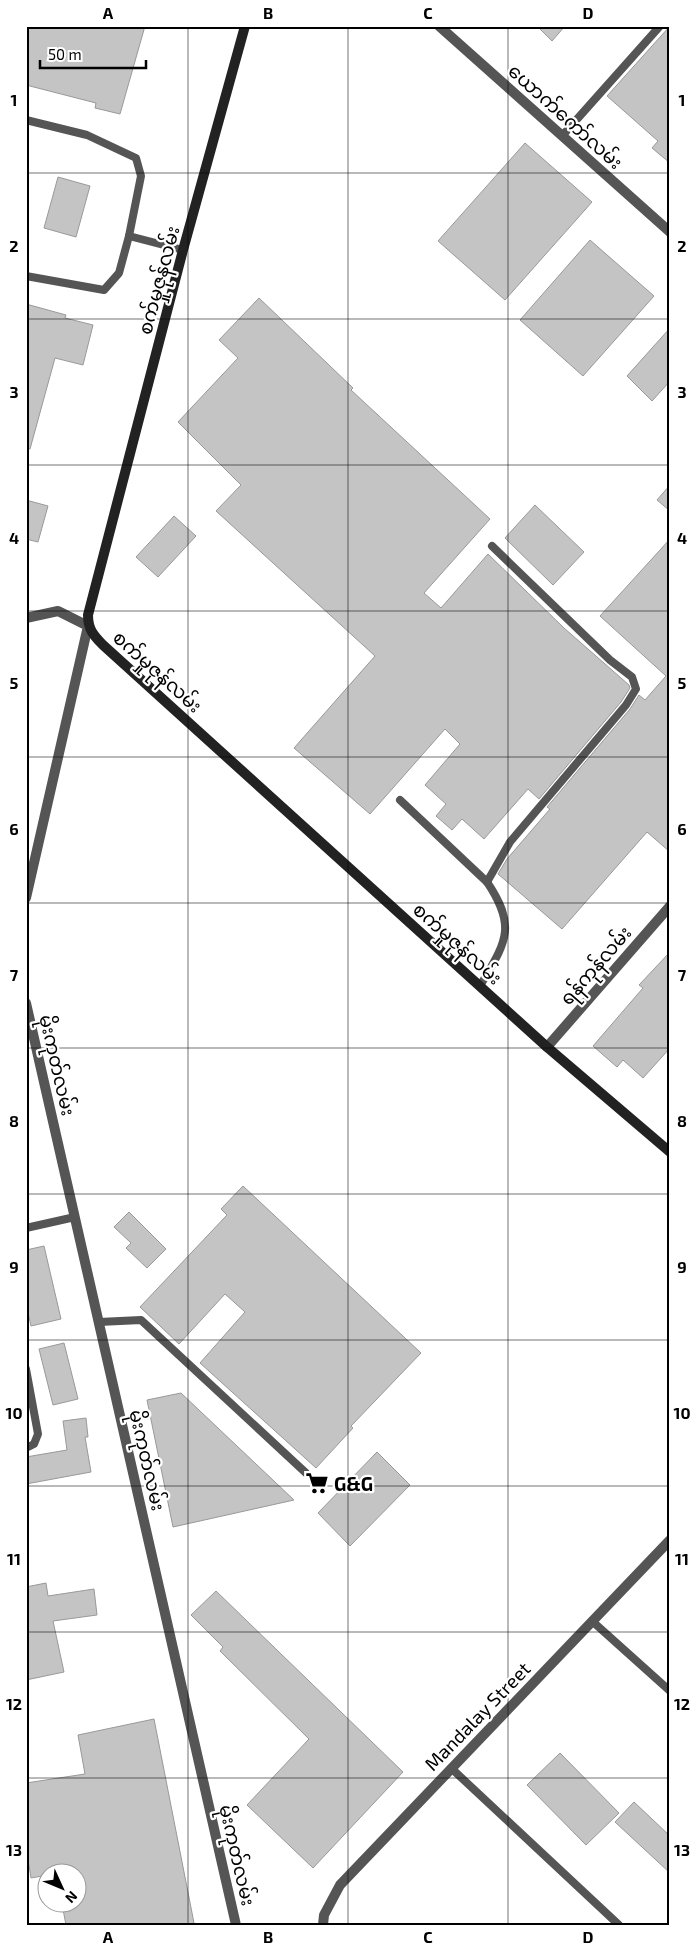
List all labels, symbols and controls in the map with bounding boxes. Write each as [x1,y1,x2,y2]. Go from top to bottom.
text: A [103,3,114,22]
text: B [263,3,273,22]
text: C [423,3,433,22]
text: D [583,3,594,22]
scale bar [40,38,146,70]
text: 50 m [48,45,82,63]
street label: ယောက်ကော်လမ်း [504,57,629,173]
text: 1 [11,90,17,109]
text: 1 [679,90,685,109]
street label: စက်မှုဇုန်လမ်း [131,223,189,338]
text: 2 [9,236,19,255]
text: 2 [677,236,687,255]
text: 3 [9,382,19,401]
text: 3 [677,382,687,401]
text: 4 [9,528,19,547]
text: 4 [677,528,687,547]
street label: စက်မှုဇုန်လမ်း [105,624,209,721]
text: 5 [10,673,19,692]
text: 5 [678,673,687,692]
text: 6 [9,819,19,838]
text: 6 [677,819,687,838]
street label: စက်မှုဇုန်လမ်း [405,896,509,993]
street label: ရန်ကုန်လမ်း [553,920,640,1013]
text: 7 [10,965,19,984]
text: 7 [678,965,687,984]
street label: မိုးကုတ်လမ်း [29,1012,83,1119]
text: 8 [9,1111,19,1130]
text: 8 [677,1111,687,1130]
text: 9 [9,1257,19,1276]
text: 9 [677,1257,687,1276]
text: 10 [5,1403,23,1422]
text: 10 [673,1403,691,1422]
street label: မိုးကုတ်လမ်း [119,1407,173,1514]
supermarket icon: G&G [304,1470,330,1496]
place label: G&G [334,1472,373,1495]
text: 11 [7,1549,21,1568]
text: 11 [675,1549,689,1568]
street label: Mandalay Street [419,1657,535,1775]
text: 12 [6,1694,22,1713]
text: 12 [674,1694,690,1713]
street label: မိုးကုတ်လမ်း [209,1802,263,1909]
text: 13 [6,1840,22,1859]
text: 13 [674,1840,690,1859]
north arrow [38,1864,88,1914]
text: N [62,1888,81,1907]
text: A [103,1927,114,1946]
text: B [263,1927,273,1946]
text: C [423,1927,433,1946]
text: D [583,1927,594,1946]

